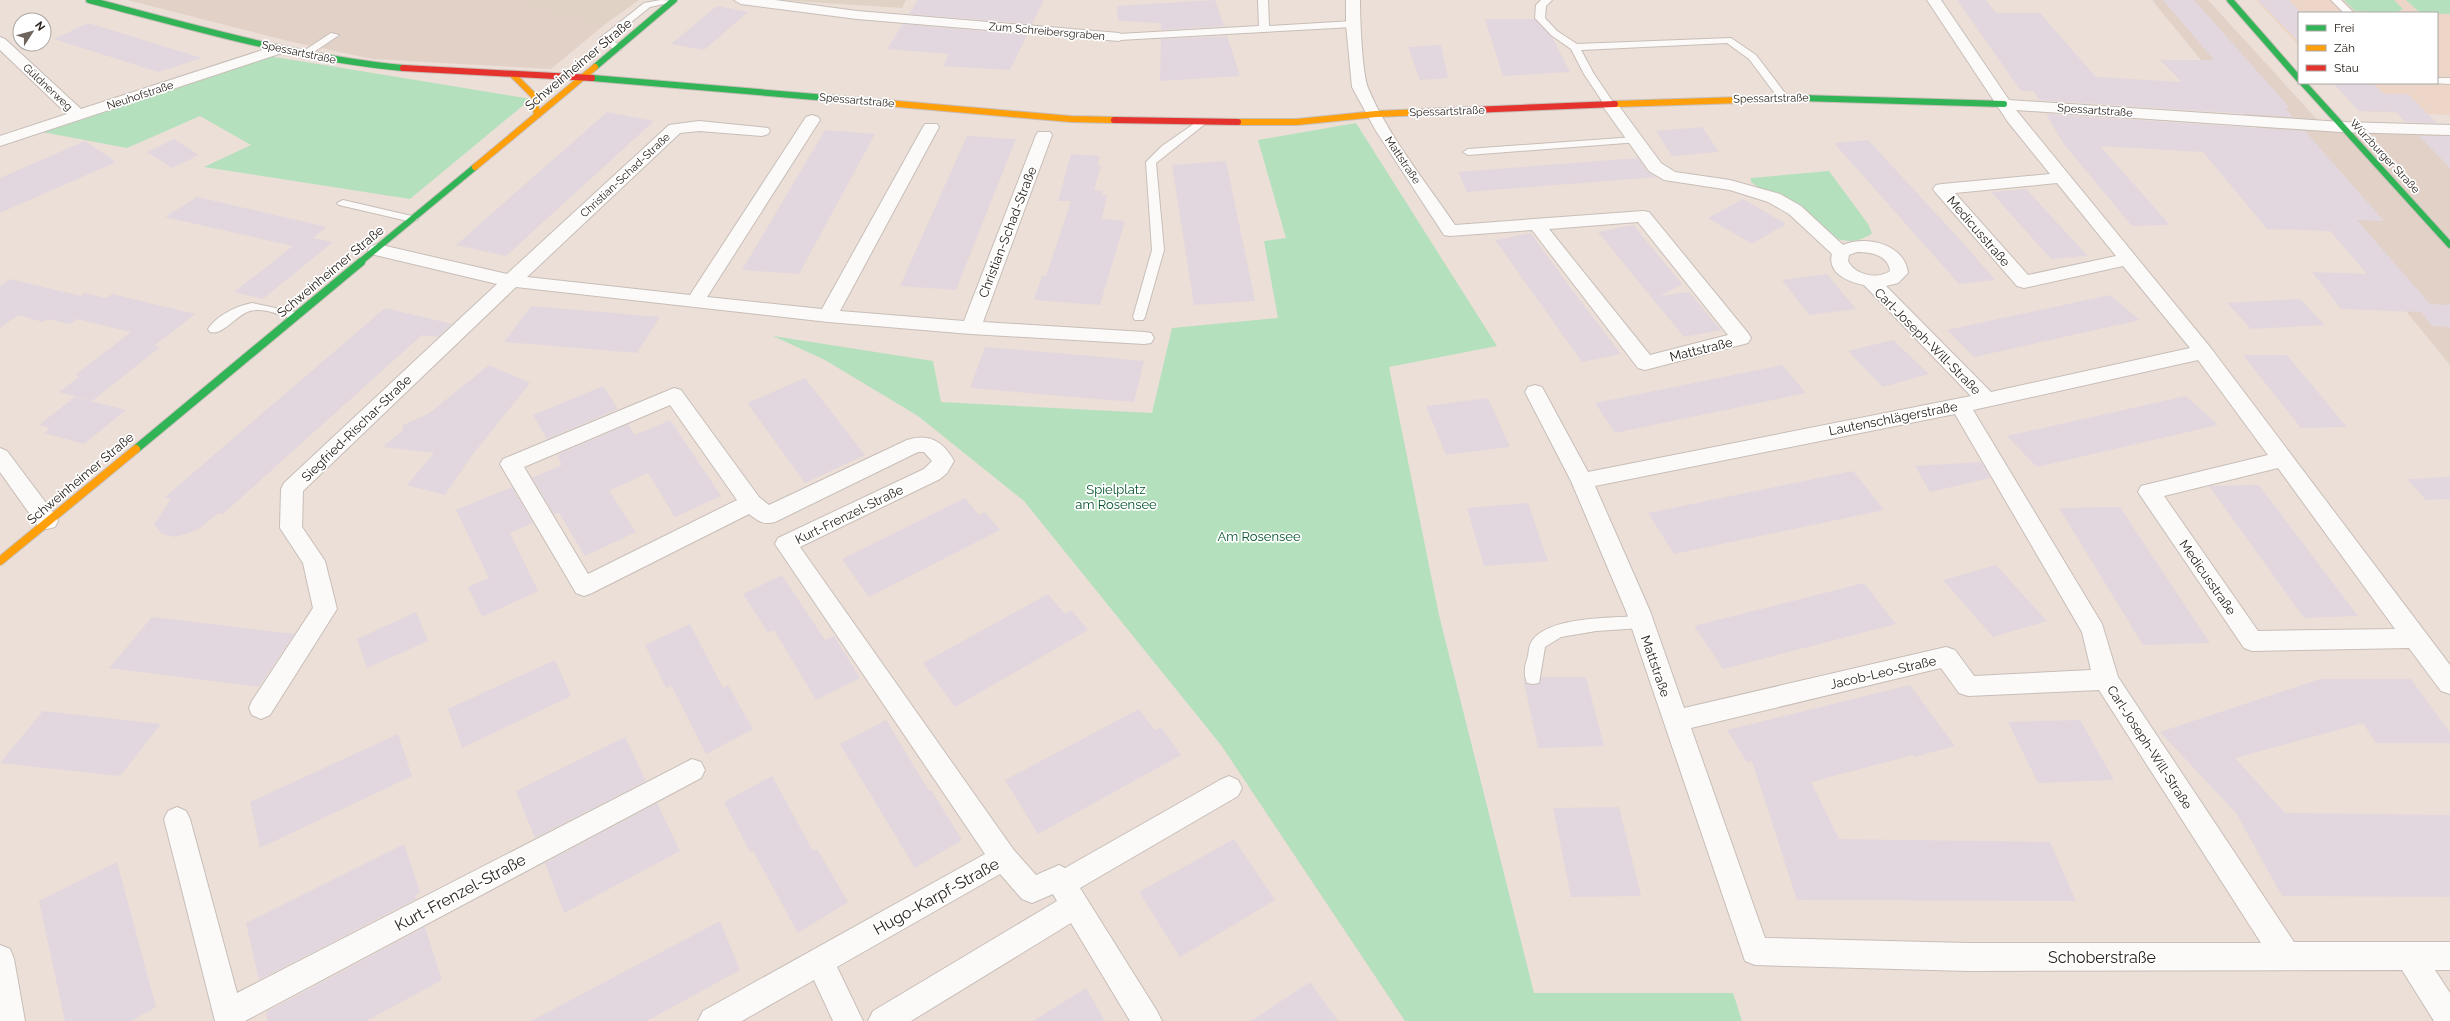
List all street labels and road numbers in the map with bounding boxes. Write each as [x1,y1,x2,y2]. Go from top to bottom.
street label: Schweinheimer Straße [522,15,635,113]
street label: Zum Schreibersgraben [988,20,1106,43]
street label: Spessartstraße [261,38,338,67]
street label: Güldnerweg [20,61,75,114]
street label: Neuhofstraße [105,78,176,112]
street label: Spessartstraße [819,91,896,110]
street label: Spessartstraße [1733,91,1809,106]
street label: Spessartstraße [2057,101,2134,120]
street label: Spessartstraße [1409,104,1485,119]
street label: Würzburger Straße [2347,117,2423,196]
street label: Christian-Schad-Straße [578,130,673,220]
street label: Mattstraße [1382,134,1423,187]
street label: Christian-Schad-Straße [975,164,1040,300]
street label: Medicusstraße [1944,193,2013,270]
street label: Schweinheimer Straße [274,222,387,320]
street label: Carl-Joseph-Will-Straße [1871,285,1984,398]
street label: Mattstraße [1668,334,1734,365]
street label: Siegfried-Rischar-Straße [298,372,415,485]
street label: Lautenschlägerstraße [1827,399,1959,438]
street label: Schweinheimer Straße [24,429,137,527]
street label: Kurt-Frenzel-Straße [793,482,906,547]
street label: Medicusstraße [2176,537,2239,618]
street label: Mattstraße [1638,633,1673,699]
street label: Jacob-Leo-Straße [1829,653,1938,692]
street label: Carl-Joseph-Will-Straße [2104,683,2195,812]
street label: Kurt-Frenzel-Straße [392,850,529,935]
street label: Hugo-Karpf-Straße [870,854,1002,939]
street label: Schoberstraße [2048,948,2156,967]

